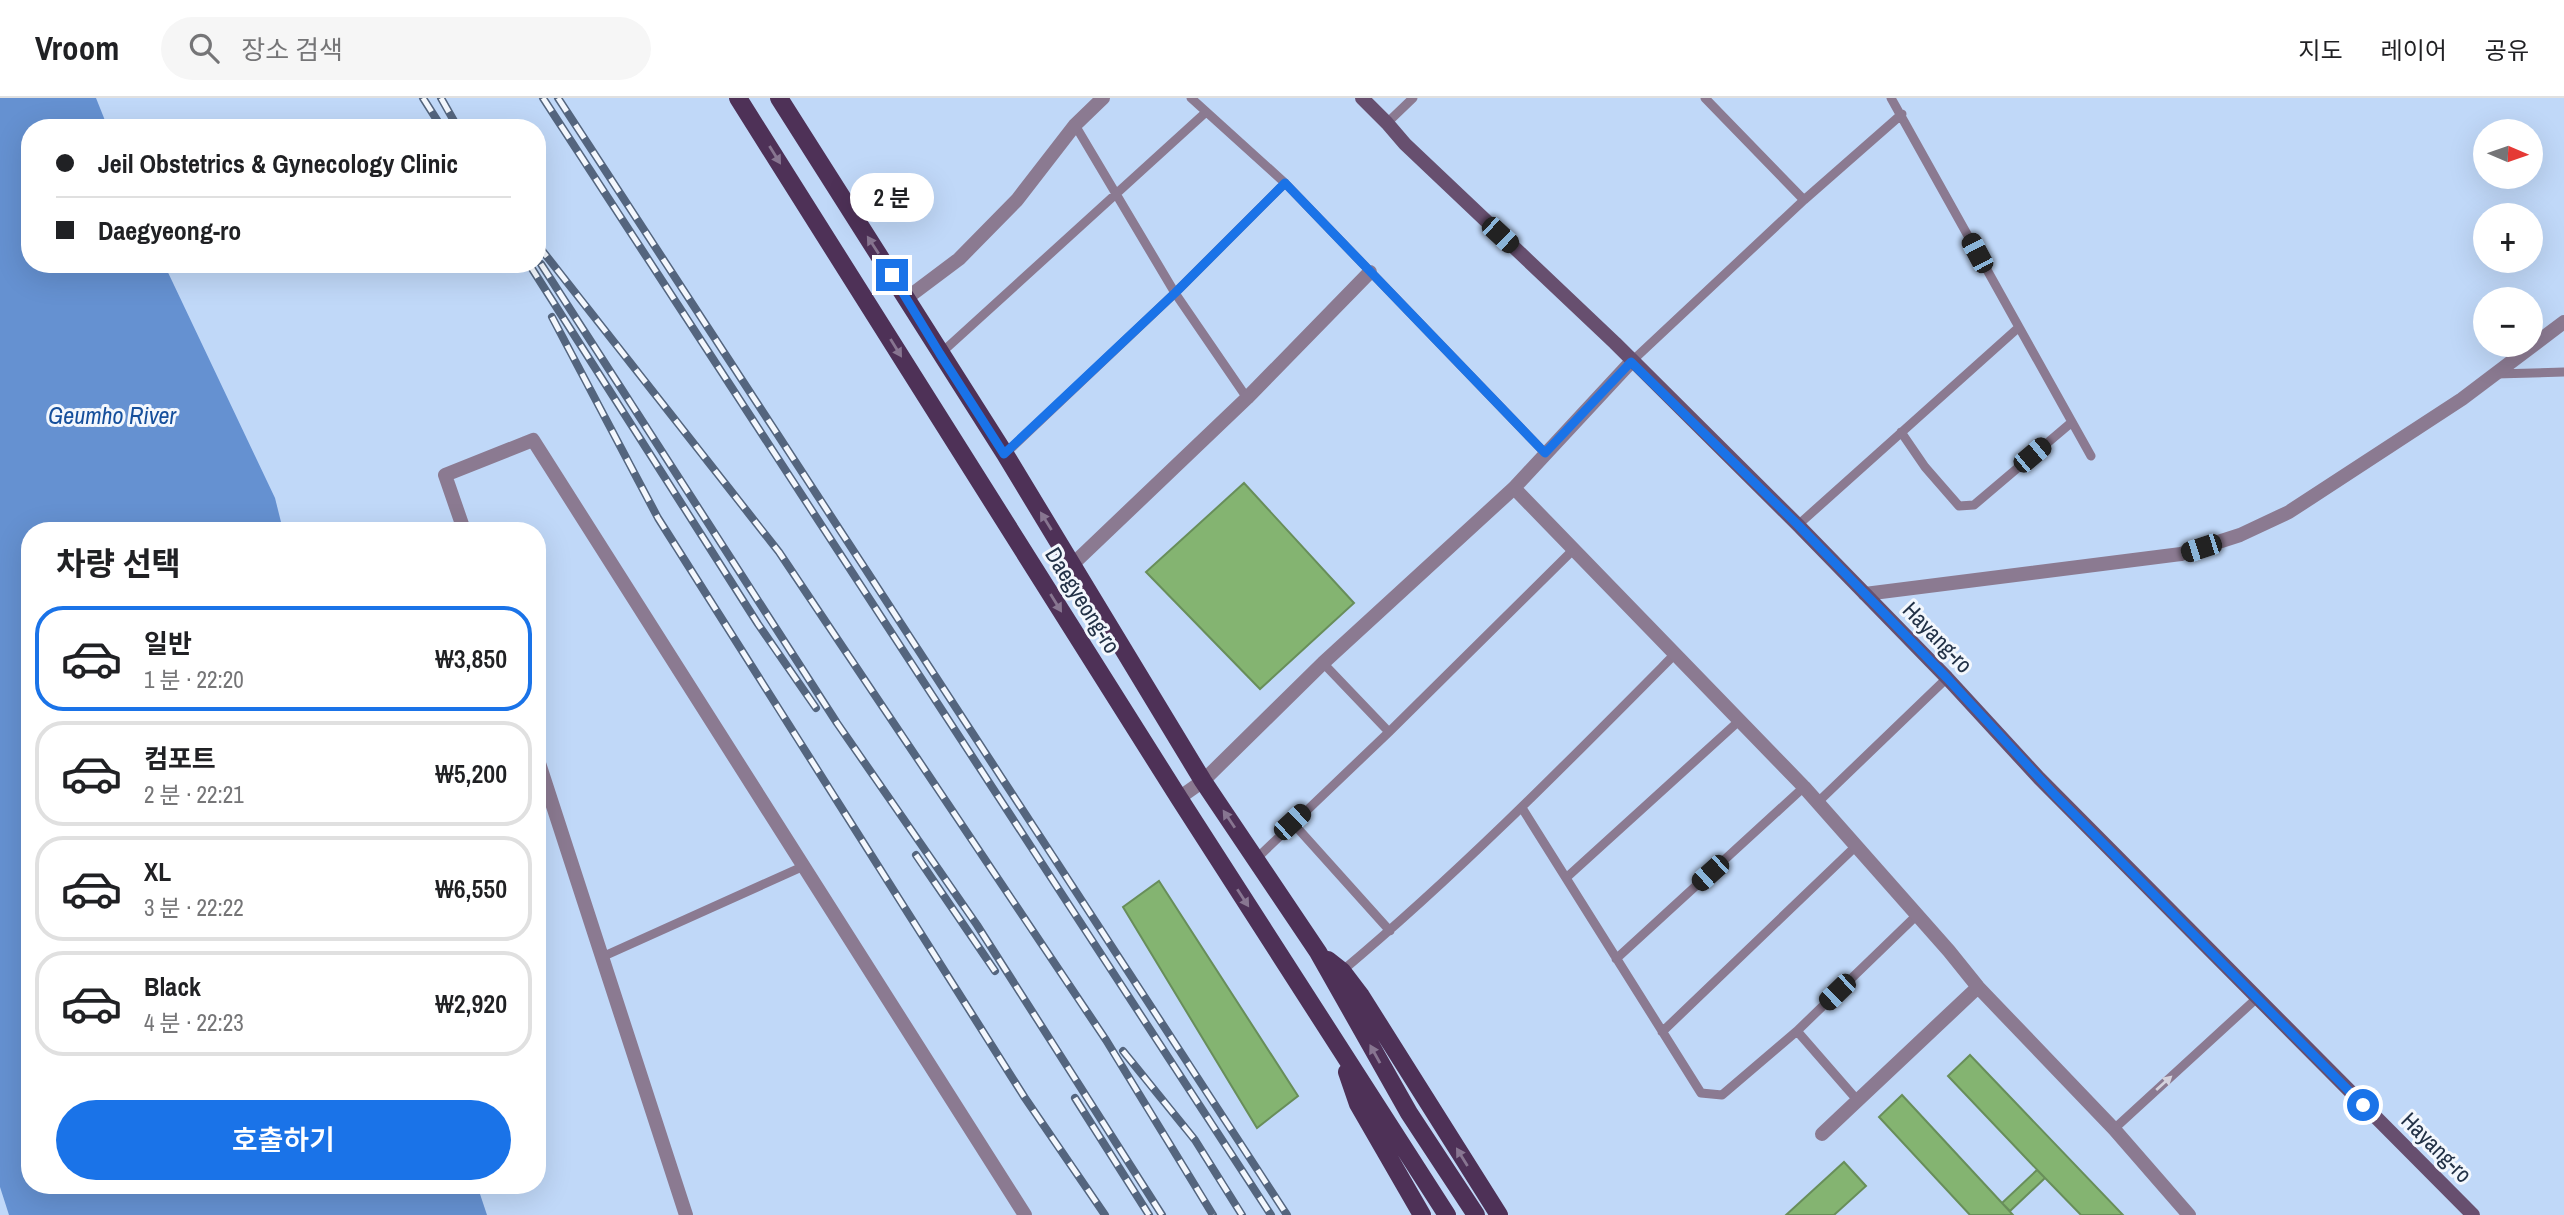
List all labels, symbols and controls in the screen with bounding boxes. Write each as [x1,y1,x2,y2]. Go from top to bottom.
search box [161,17,651,80]
text: Vroom [35,26,119,70]
icon: search [185,29,223,67]
text: 장소 검색 [241,32,343,67]
text: 지도 [2298,34,2343,66]
text: 레이어 [2381,34,2447,66]
text: 공유 [2485,34,2529,66]
north arrow [2473,119,2543,189]
map controls [2473,119,2543,357]
text: Jeil Obstetrics & Gynecology Clinic [98,146,458,181]
one-way arrow [768,146,781,165]
callout: 2 분 [850,174,934,222]
text: 2 분 [874,182,910,213]
button: + [2473,203,2543,273]
text: Daegyeong-ro [98,213,241,248]
car [1478,213,1523,257]
car [1958,230,1997,276]
one-way arrow [867,236,880,255]
route end [876,259,908,291]
button: − [2473,287,2543,357]
one-way arrow [890,338,903,357]
water label: Geumho River [48,399,177,431]
car [2010,433,2055,477]
one-way arrow [1040,512,1052,531]
car [2178,532,2225,564]
street label: Daegyeong-ro [1038,541,1128,659]
text: 차량 선택 [56,542,181,585]
one-way arrow [1050,593,1063,612]
street label: Hayang-ro [1896,595,1980,679]
text: 일반 [144,626,192,661]
icon: car [60,627,123,690]
text: ₩3,850 [435,641,507,676]
text: 1 분 · 22:20 [144,664,244,695]
text: 컴포트 [144,741,216,776]
icon: car [60,742,123,805]
text: ₩5,200 [435,756,507,791]
text: 2 분 · 22:21 [144,779,244,810]
car [1270,800,1315,844]
one-way arrow [1222,810,1236,828]
car [1688,851,1733,895]
text: XL [144,854,171,889]
icon: car [60,857,123,920]
text: ₩6,550 [435,871,507,906]
one-way arrow [1237,889,1250,908]
text: 3 분 · 22:22 [144,892,244,923]
text: Black [144,969,201,1004]
car [1815,970,1860,1014]
icon: car [60,972,123,1035]
text: ₩2,920 [435,986,507,1021]
text: 4 분 · 22:23 [144,1007,244,1038]
one-way arrow [1369,1044,1382,1063]
one-way arrow [2155,1075,2173,1091]
route start [2347,1089,2379,1121]
button: 호출하기 [56,1100,511,1180]
street label: Hayang-ro [2395,1105,2479,1189]
one-way arrow [1456,1148,1469,1167]

